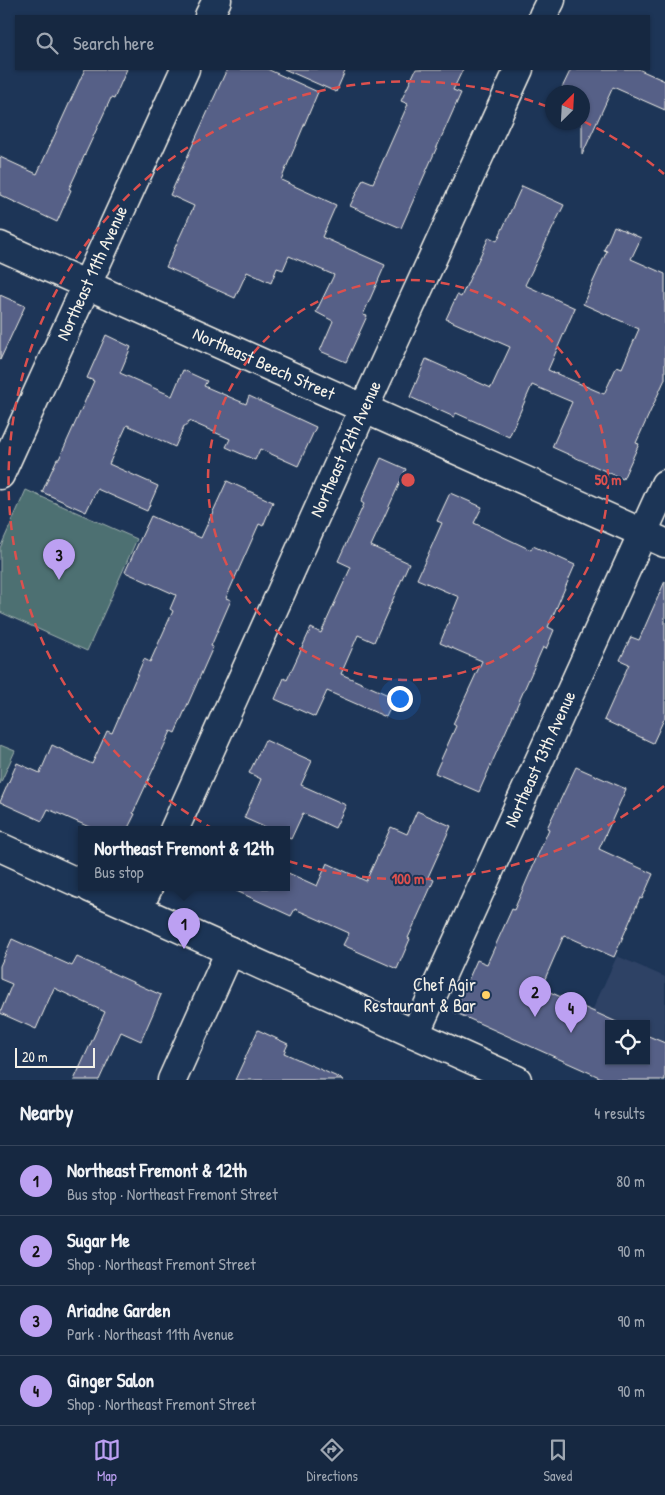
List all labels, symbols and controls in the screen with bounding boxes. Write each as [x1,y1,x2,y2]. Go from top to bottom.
search box [15,15,650,70]
icon: search [33,29,61,57]
text: Search here [73,30,154,56]
north arrow [545,85,590,130]
street label: Northeast 11th Avenue [50,201,133,344]
street label: Northeast Beech Street [189,321,340,406]
street label: Northeast 12th Avenue [303,376,387,521]
text: 50 m [595,469,621,490]
centre of rings [399,471,417,489]
pin: 3 [43,539,75,580]
your location [387,686,413,712]
street label: Northeast 13th Avenue [498,687,581,831]
popup [78,826,290,891]
text: Northeast Fremont & 12th [94,835,274,861]
text: Bus stop [94,861,143,883]
text: 100 m [392,868,424,889]
pin: 1 [168,908,200,949]
place label: Chef Agir Restaurant & Bar [364,972,476,1018]
pin: 2 [519,976,551,1017]
marker: Chef Agir Restaurant & Bar [480,989,492,1001]
pin: 4 [555,992,587,1033]
map controls [605,1020,650,1065]
button: locate [605,1020,650,1065]
scale bar [15,1045,95,1068]
text: 20 m [22,1047,48,1066]
text: Nearby [20,1098,73,1127]
text: 4 results [594,1102,645,1124]
text: Northeast Fremont & 12th [67,1157,247,1183]
text: 1 [33,1170,39,1192]
text: 80 m [616,1170,645,1192]
text: Bus stop · Northeast Fremont Street [67,1183,278,1205]
text: Sugar Me [67,1227,130,1253]
text: 2 [32,1240,40,1262]
text: 90 m [617,1240,645,1262]
text: Shop · Northeast Fremont Street [67,1253,256,1275]
text: Ariadne Garden [67,1297,171,1323]
text: 3 [32,1310,40,1332]
text: 90 m [617,1310,645,1332]
text: Park · Northeast 11th Avenue [67,1323,234,1345]
text: Ginger Salon [67,1367,154,1393]
text: 4 [33,1380,39,1402]
text: 90 m [617,1380,645,1402]
text: Shop · Northeast Fremont Street [67,1393,256,1415]
tab: Map [93,1436,121,1485]
tab: Directions [306,1436,358,1485]
tab: Saved [544,1436,572,1485]

